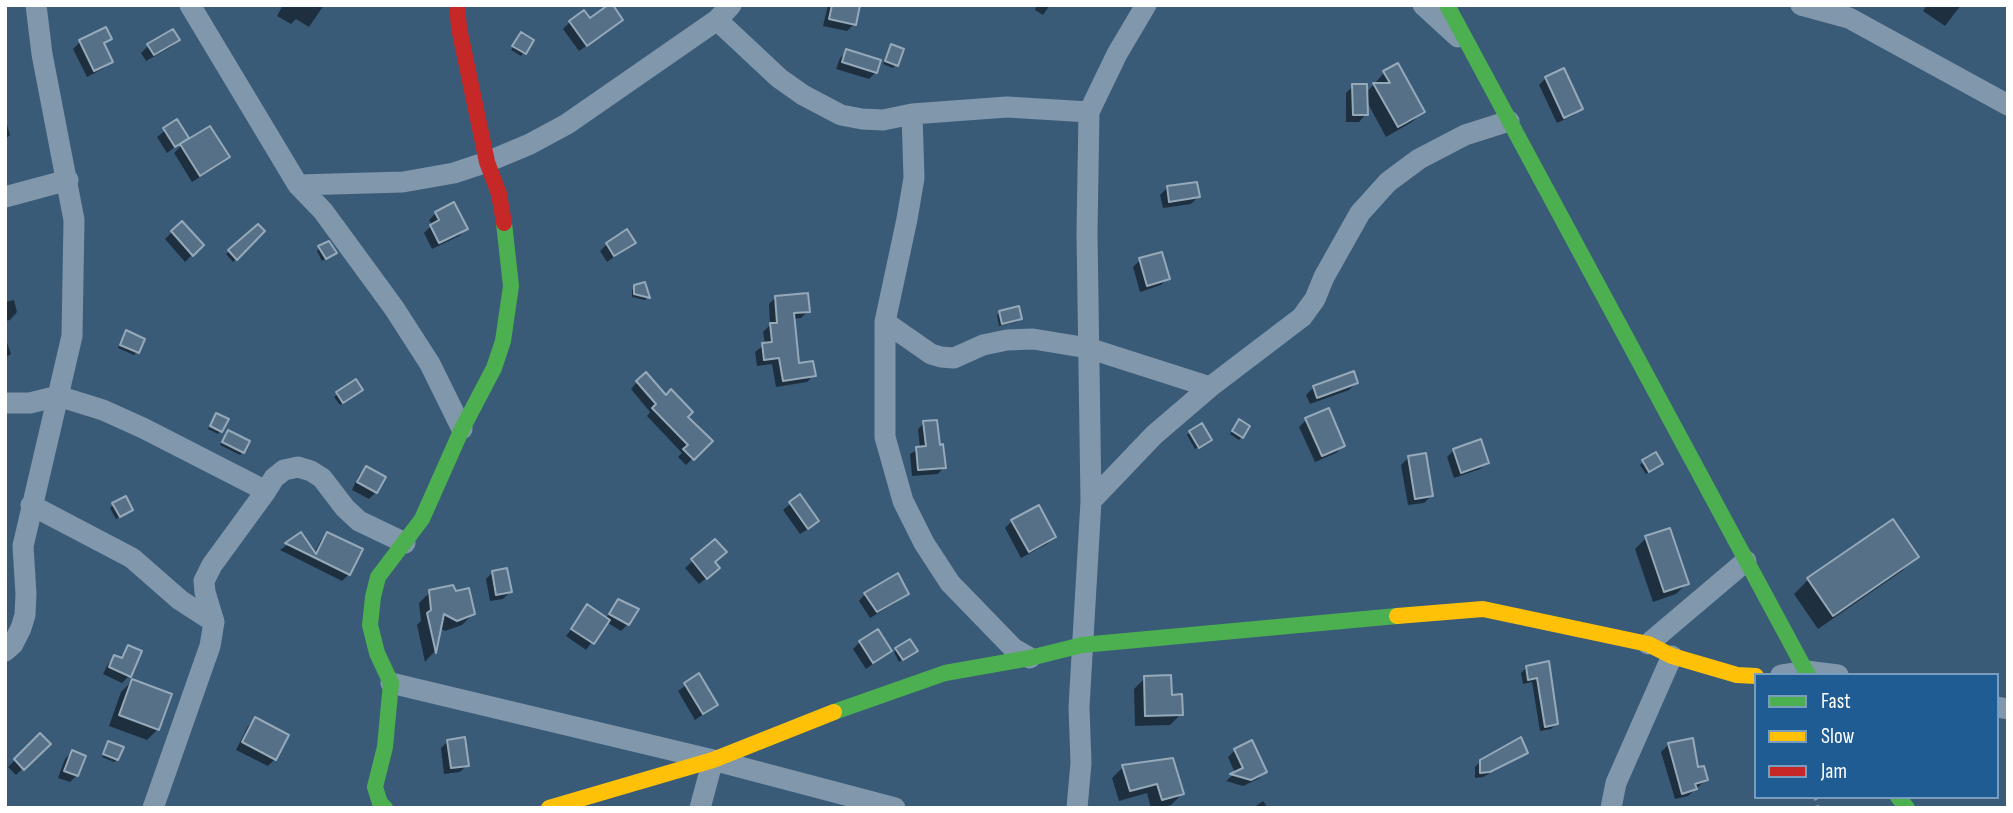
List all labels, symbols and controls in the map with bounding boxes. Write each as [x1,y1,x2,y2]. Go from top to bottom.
legend [1754,673,1999,799]
text: Fast [1821,689,1851,714]
text: Slow [1821,724,1854,749]
text: Jam [1821,759,1847,784]

